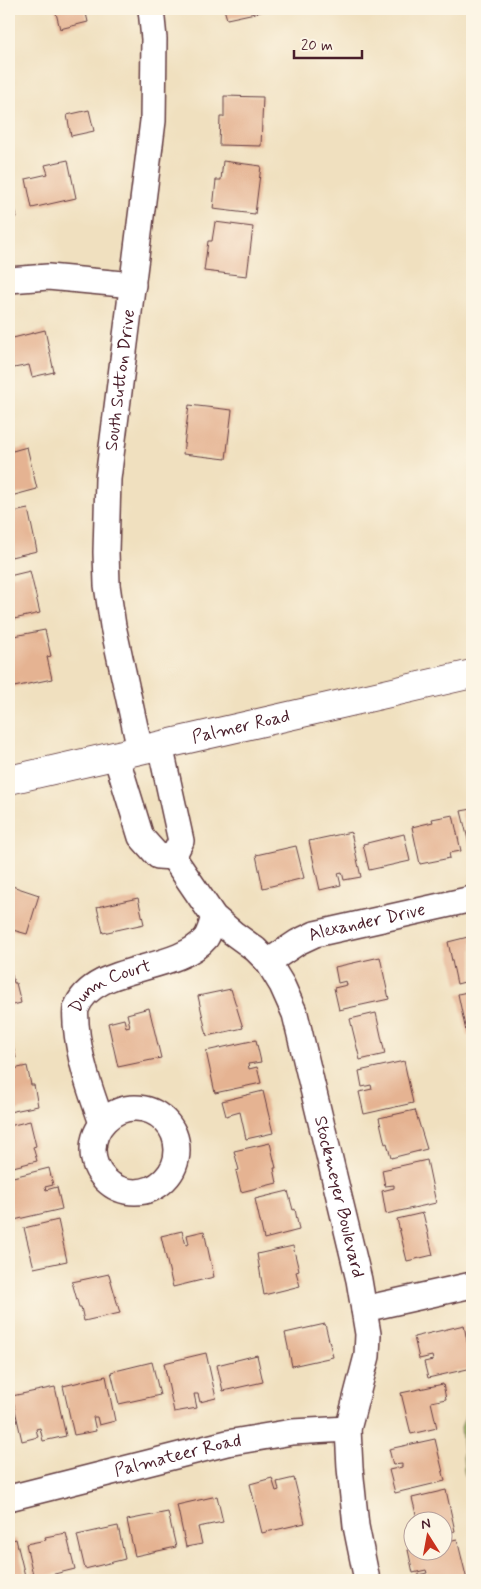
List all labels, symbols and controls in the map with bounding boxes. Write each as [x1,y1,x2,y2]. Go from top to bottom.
scale bar [294,28,361,60]
text: 20 m [301,36,333,56]
street label: South Sutton Drive [100,308,141,452]
street label: Palmer Road [190,704,292,750]
street label: Alexander Drive [304,898,428,948]
street label: Dunn Court [64,954,154,1016]
street label: Stockmeyer Boulevard [308,1114,370,1280]
street label: Palmateer Road [112,1429,243,1483]
north arrow [404,1512,454,1562]
text: N [419,1514,432,1534]

